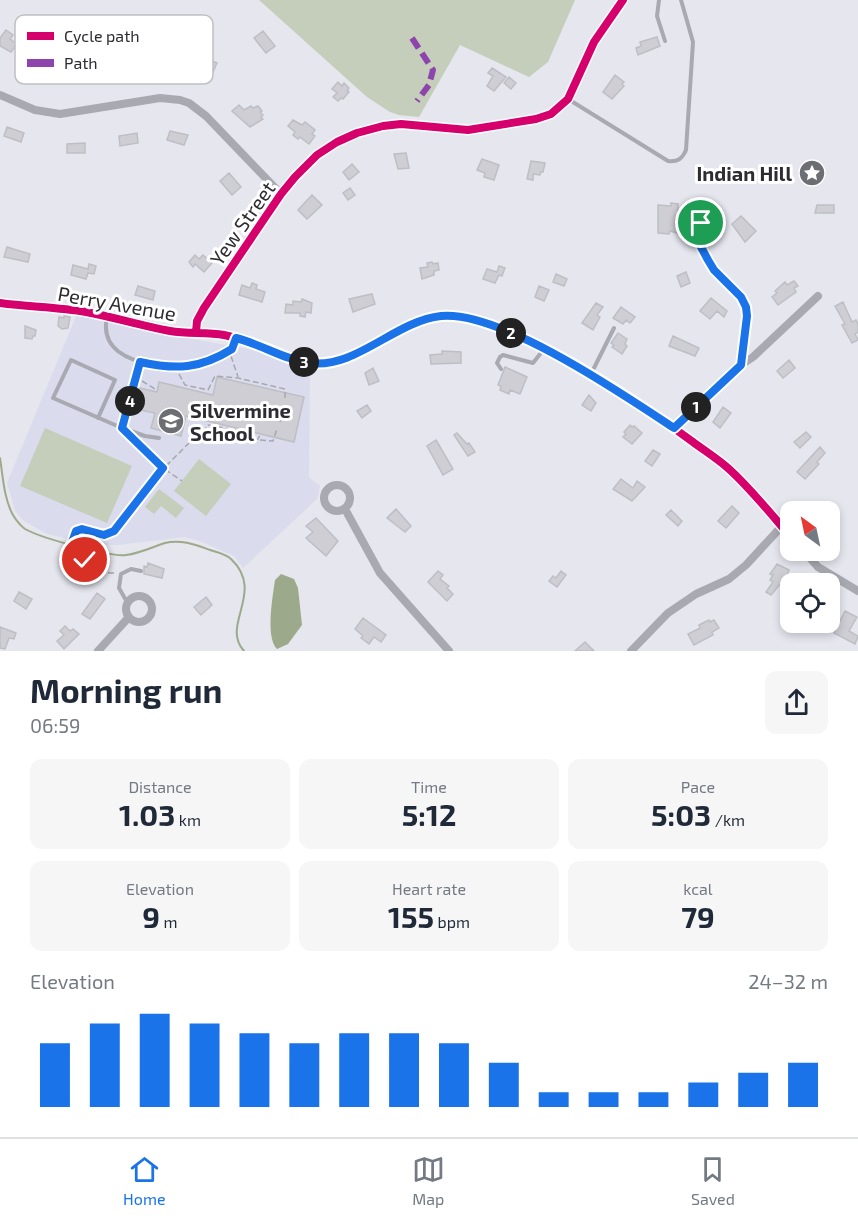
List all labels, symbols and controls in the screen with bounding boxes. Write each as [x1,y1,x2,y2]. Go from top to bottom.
legend [15,15,213,84]
text: Cycle path [64,26,140,45]
text: Path [64,53,98,72]
place icon: Indian Hill [797,158,827,188]
place label: Indian Hill [696,161,792,185]
street label: Yew Street [204,176,280,270]
pin [675,197,726,248]
icon: arrive [684,206,717,239]
street label: Perry Avenue [56,281,178,325]
pin: 2 [496,318,526,348]
text: 2 [506,323,516,342]
pin: 3 [289,347,319,377]
text: 3 [299,352,309,371]
pin: 4 [115,386,145,416]
text: 4 [125,391,135,410]
pin: 1 [681,392,711,422]
text: 1 [693,397,699,416]
place label: Silvermine School [190,398,291,445]
school or university icon: Silvermine School [156,406,186,436]
north arrow [780,501,840,561]
map controls [780,501,840,633]
pin [59,534,110,585]
icon: check [68,543,101,576]
button: locate [780,573,840,633]
text: Morning run [30,670,222,710]
button: share [765,671,828,734]
text: 06:59 [30,713,80,737]
text: Distance [128,777,192,796]
text: Time [411,777,447,796]
text: Pace [681,777,715,796]
text: 1.03 [119,796,175,832]
text: 5:12 [402,796,456,832]
text: 5:03 [651,796,711,832]
text: km [175,810,201,829]
text: /km [711,810,745,829]
text: Elevation [126,879,194,898]
text: Heart rate [392,879,466,898]
text: kcal [683,879,713,898]
text: 9 [142,898,160,934]
text: 155 [388,898,434,934]
text: 79 [681,898,715,934]
text: m [160,912,178,931]
text: bpm [434,912,470,931]
text: Elevation [30,969,115,993]
text: 24–32 m [748,969,828,993]
tab: Home [123,1153,166,1208]
tab: Map [412,1153,445,1208]
tab: Saved [691,1153,735,1208]

